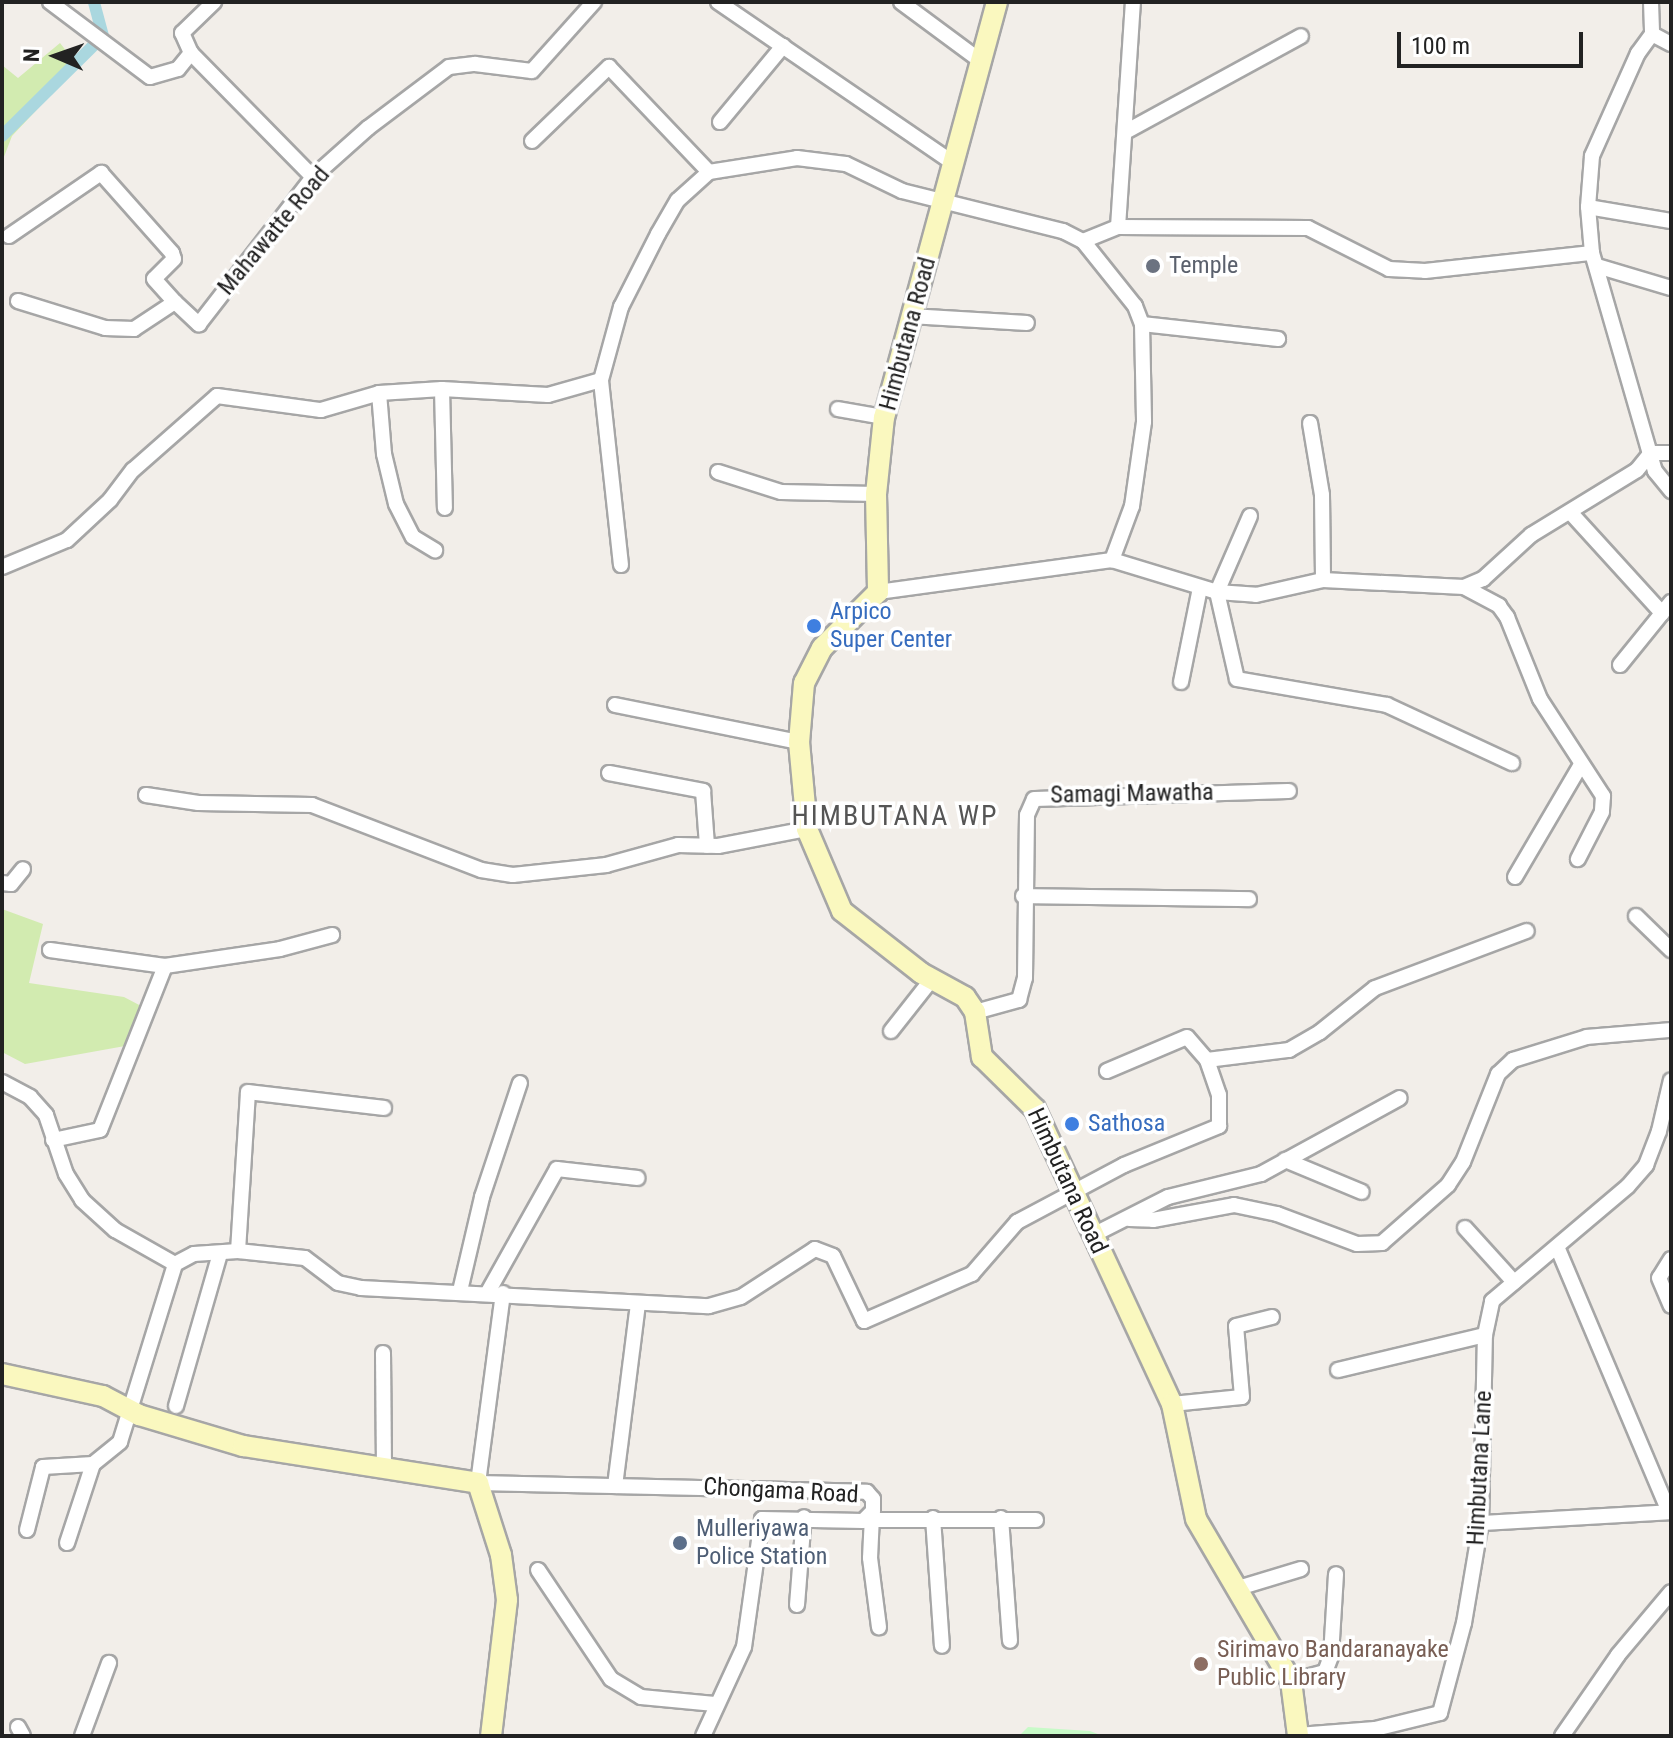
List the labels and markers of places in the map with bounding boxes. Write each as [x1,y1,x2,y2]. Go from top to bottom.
place label: Temple [1169,252,1238,280]
marker: Temple [1144,257,1162,275]
place label: Arpico Super Center [830,598,952,654]
marker: Arpico Super Center [805,617,823,635]
place label: Sathosa [1088,1110,1165,1138]
marker: Sathosa [1063,1115,1081,1133]
place label: Mulleriyawa Police Station [696,1515,827,1571]
marker: Mulleriyawa Police Station [671,1534,689,1552]
place label: Sirimavo Bandaranayake Public Library [1217,1636,1449,1692]
marker: Sirimavo Bandaranayake Public Library [1192,1655,1210,1673]

